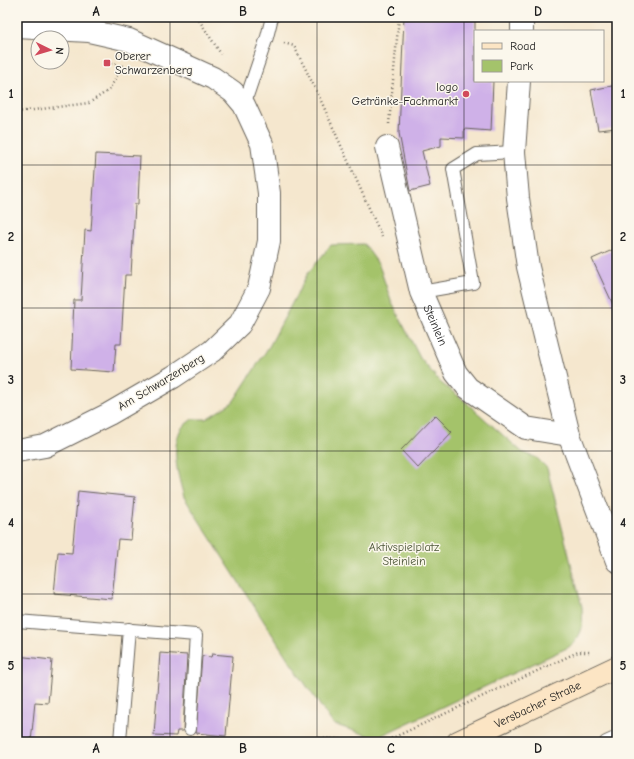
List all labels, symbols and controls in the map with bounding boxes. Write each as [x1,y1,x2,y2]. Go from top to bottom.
text: A [92,4,100,19]
text: B [239,4,247,19]
text: C [387,4,395,19]
text: D [534,4,542,19]
north arrow [30,30,70,70]
legend [474,30,604,82]
text: Road [510,39,536,53]
text: N [53,47,66,55]
place label: Oberer Schwarzenberg [115,49,193,77]
marker: Oberer Schwarzenberg [102,58,112,68]
text: Park [510,59,533,73]
place label: logo Getränke-Fachmarkt [352,80,459,108]
text: 1 [8,86,14,101]
text: 1 [620,86,626,101]
marker: logo Getränke-Fachmarkt [461,89,471,99]
text: 2 [8,229,14,244]
text: 2 [620,229,626,244]
street label: Steinlein [420,303,450,348]
street label: Am Schwarzenberg [115,351,207,413]
text: 3 [8,372,14,387]
text: 3 [620,372,626,387]
text: 4 [8,515,14,530]
text: 4 [620,515,626,530]
park label: Aktivspielplatz Steinlein [369,540,440,568]
text: 5 [8,658,15,673]
text: 5 [620,658,627,673]
street label: Versbacher Straße [492,678,583,731]
text: A [92,741,100,756]
text: B [239,741,247,756]
text: C [387,741,395,756]
text: D [534,741,542,756]

